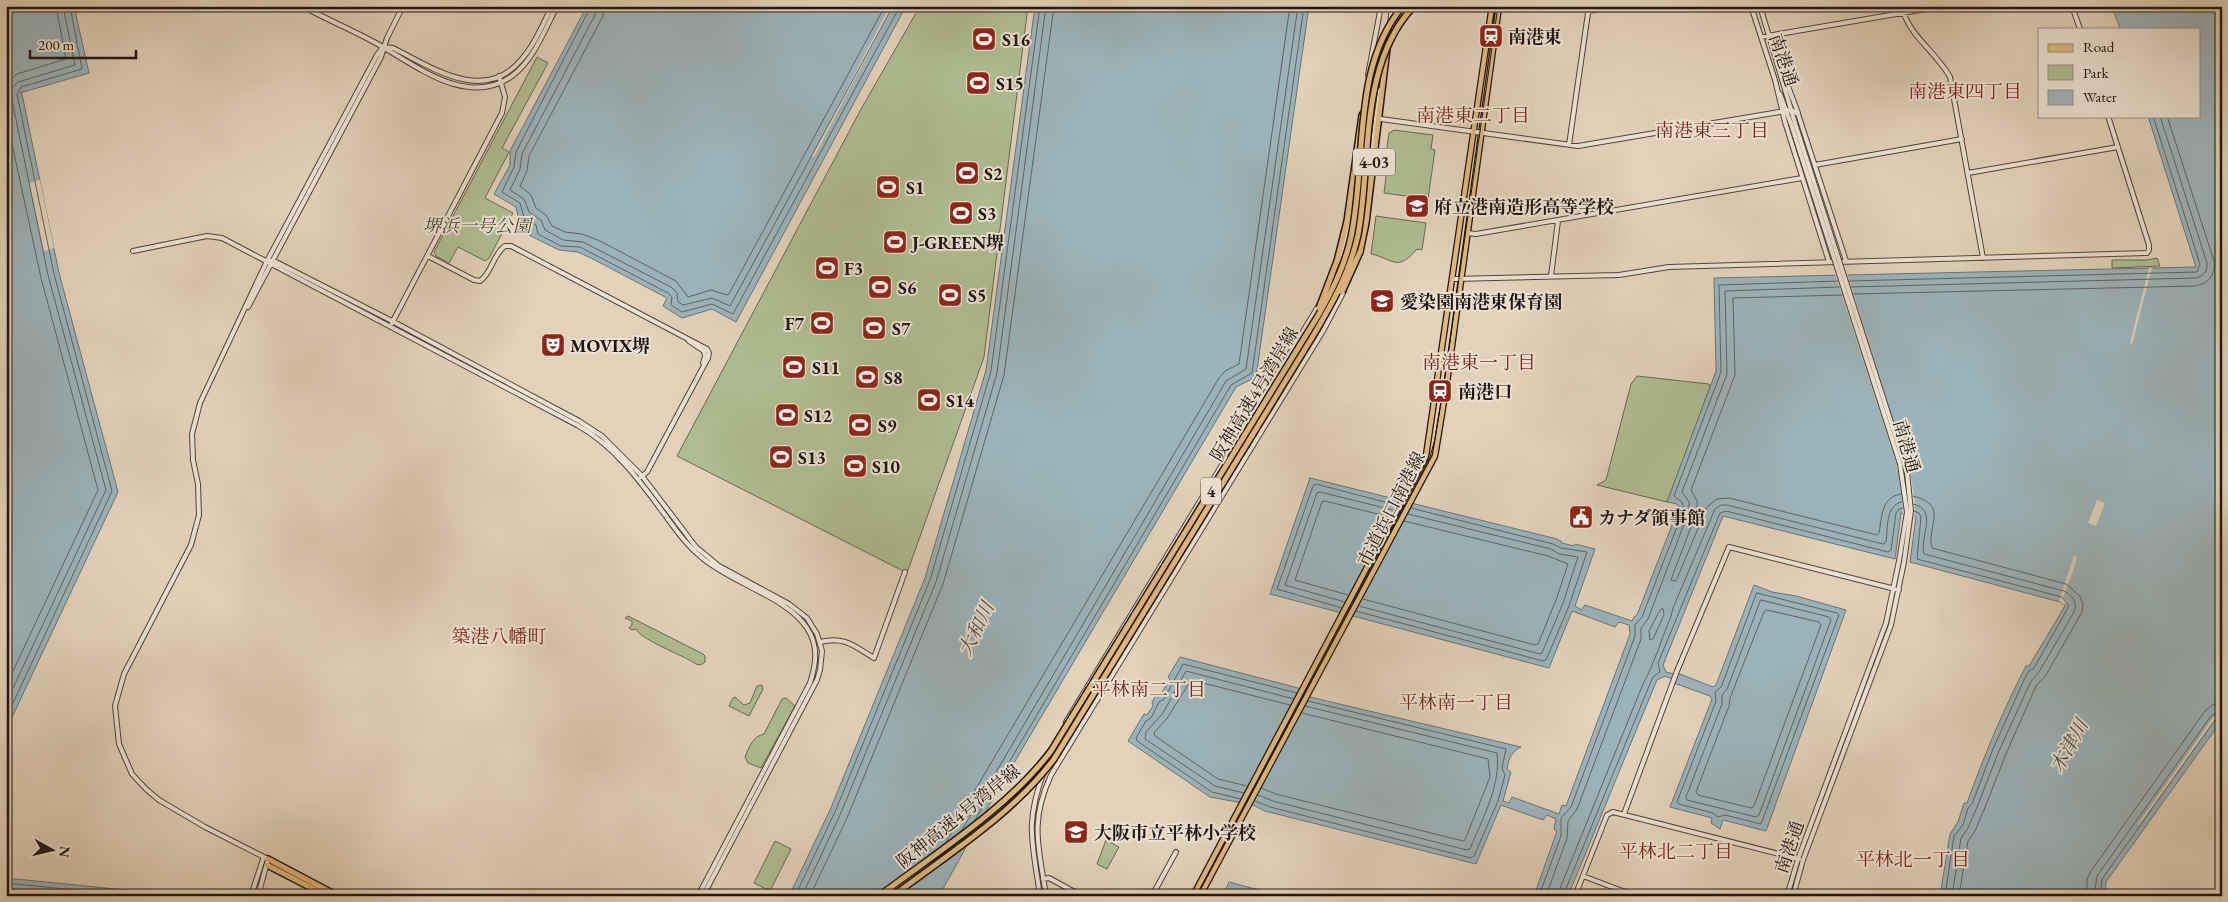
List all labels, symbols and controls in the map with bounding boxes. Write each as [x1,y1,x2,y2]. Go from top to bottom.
station icon: 南港東 [1478,23,1504,49]
place label: 南港東 [1508,25,1562,48]
sports icon: S16 [971,26,997,52]
scale bar [30,28,136,60]
place label: S16 [1002,28,1030,51]
legend [2038,28,2200,118]
street label: 南港通 [1764,31,1804,89]
text: 200 m [38,35,75,54]
text: Road [2083,37,2115,56]
text: Park [2083,63,2110,82]
sports icon: S15 [965,70,991,96]
place label: S15 [996,72,1024,95]
district label: 南港東四丁目 [1908,79,2022,104]
text: Water [2083,87,2117,106]
district label: 南港東二丁目 [1416,103,1530,128]
district label: 南港東三丁目 [1655,118,1769,143]
road number: 4-03 [1353,148,1395,176]
sports icon: S2 [954,160,980,186]
place label: S2 [984,162,1003,185]
sports icon: S1 [875,174,901,200]
place label: S1 [906,176,924,199]
school or university icon: 府立港南造形高等学校 [1404,193,1430,219]
place label: 府立港南造形高等学校 [1434,195,1614,218]
sports icon: S3 [948,200,974,226]
place label: S3 [978,202,996,225]
park label: 堺浜一号公園 [423,214,534,237]
sports icon: J-GREEN堺 [882,229,908,255]
place label: J-GREEN堺 [910,231,1004,254]
sports icon: F3 [814,255,840,281]
place label: F3 [844,257,863,280]
sports icon: S6 [867,274,893,300]
place label: S6 [898,276,917,299]
sports icon: S5 [937,282,963,308]
place label: S5 [968,284,986,307]
school or university icon: 愛染園南港東保育園 [1369,288,1395,314]
place label: 愛染園南港東保育園 [1400,290,1562,313]
sports icon: F7 [809,310,835,336]
place label: F7 [785,312,804,335]
sports icon: S7 [861,315,887,341]
place label: S7 [892,317,911,340]
street label: 阪神高速4号湾岸線 [1205,323,1303,465]
theatre icon: MOVIX堺 [540,332,566,358]
place label: MOVIX堺 [570,334,650,357]
district label: 南港東一丁目 [1422,350,1536,375]
sports icon: S11 [781,354,807,380]
place label: S11 [812,356,840,379]
sports icon: S8 [854,364,880,390]
place label: S8 [884,366,902,389]
station icon: 南港口 [1427,378,1453,404]
place label: 南港口 [1458,380,1512,403]
sports icon: S14 [916,387,942,413]
place label: S14 [946,389,974,412]
sports icon: S12 [774,402,800,428]
place label: S12 [804,404,832,427]
sports icon: S9 [847,412,873,438]
place label: S9 [878,414,897,437]
street label: 南港通 [1889,417,1925,475]
sports icon: S13 [768,444,794,470]
place label: S13 [798,446,826,469]
street label: 市道浜口南港線 [1352,448,1430,570]
sports icon: S10 [842,453,868,479]
place label: S10 [872,455,900,478]
road number: 4 [1201,478,1221,504]
public building icon: カナダ領事館 [1568,504,1594,530]
place label: カナダ領事館 [1598,506,1705,529]
water label: 大和川 [952,596,1001,660]
district label: 築港八幡町 [451,624,547,649]
district label: 平林南二丁目 [1092,677,1206,702]
district label: 平林南一丁目 [1399,690,1513,715]
water label: 木津川 [2044,713,2095,777]
street label: 阪神高速4号湾岸線 [891,759,1025,873]
street label: 南港通 [1769,818,1809,876]
school or university icon: 大阪市立平林小学校 [1063,819,1089,845]
place label: 大阪市立平林小学校 [1094,821,1256,844]
north arrow [28,824,78,874]
district label: 平林北二丁目 [1619,839,1733,864]
text: N [55,845,75,859]
district label: 平林北一丁目 [1856,847,1970,872]

